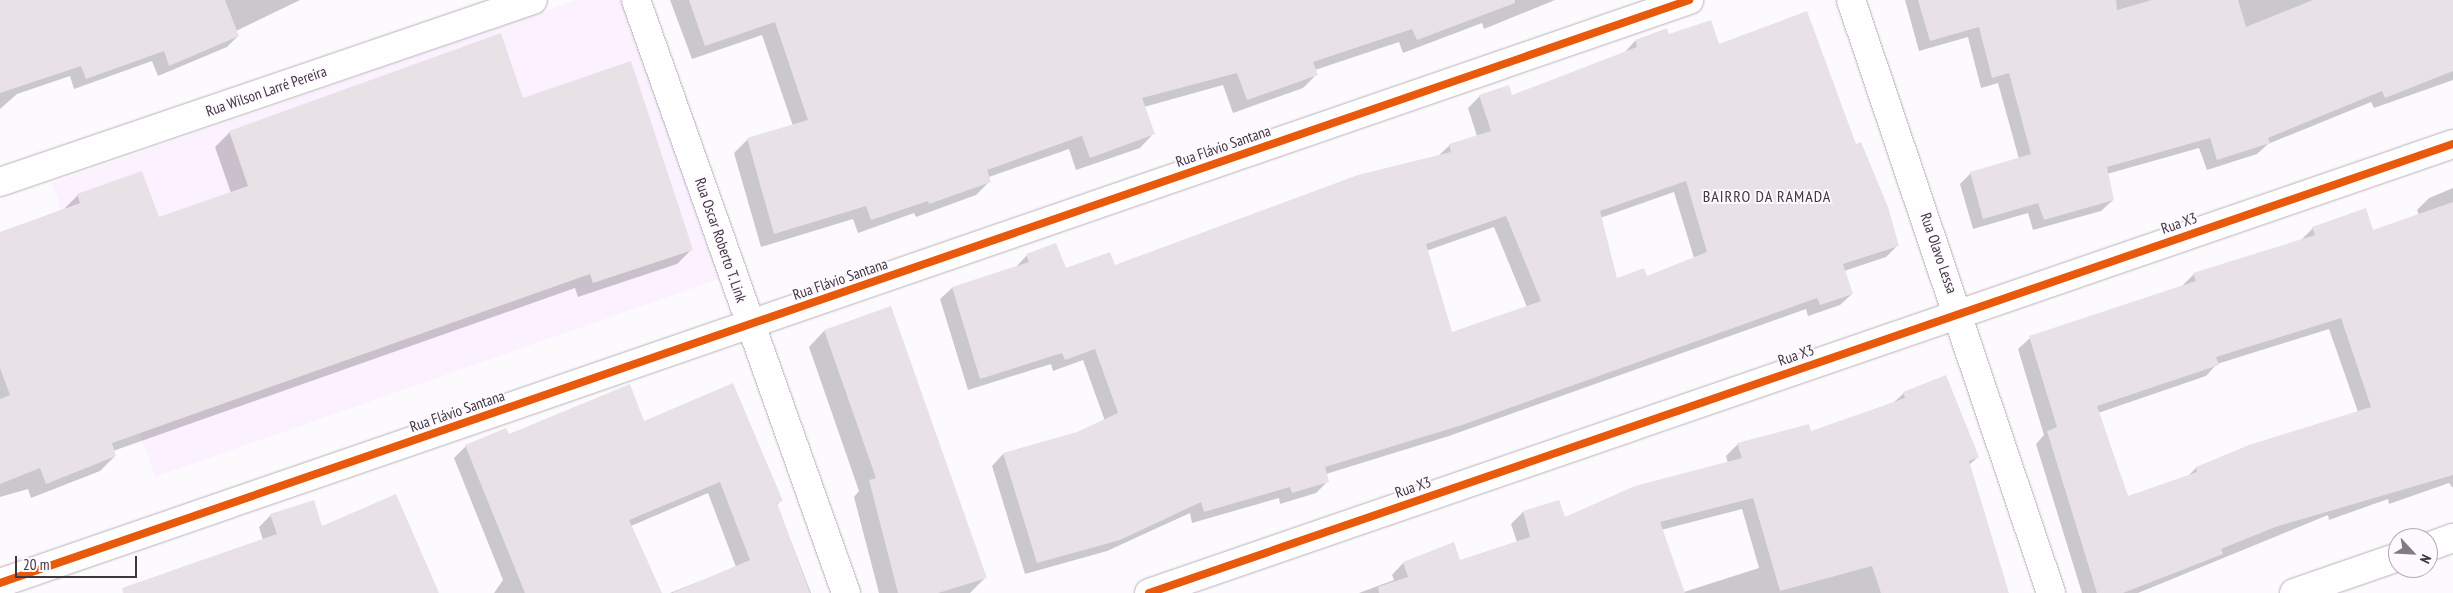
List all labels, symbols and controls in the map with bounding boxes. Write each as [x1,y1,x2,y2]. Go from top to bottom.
street label: Rua Wilson Larré Pereira [203,62,329,120]
street label: Rua Flávio Santana [1173,121,1273,171]
street label: Rua Oscar Roberto T. Link [691,175,751,305]
district label: BAIRRO DA RAMADA [1700,186,1834,206]
street label: Rua X3 [2159,208,2199,238]
street label: Rua Olavo Lessa [1917,210,1961,296]
street label: Rua Flávio Santana [790,254,890,304]
street label: Rua X3 [1776,340,1816,370]
street label: Rua Flávio Santana [407,386,507,436]
street label: Rua X3 [1393,472,1433,502]
north arrow [2388,528,2438,578]
scale bar [18,546,140,578]
text: N [2416,552,2435,566]
text: 20 m [23,555,49,574]

